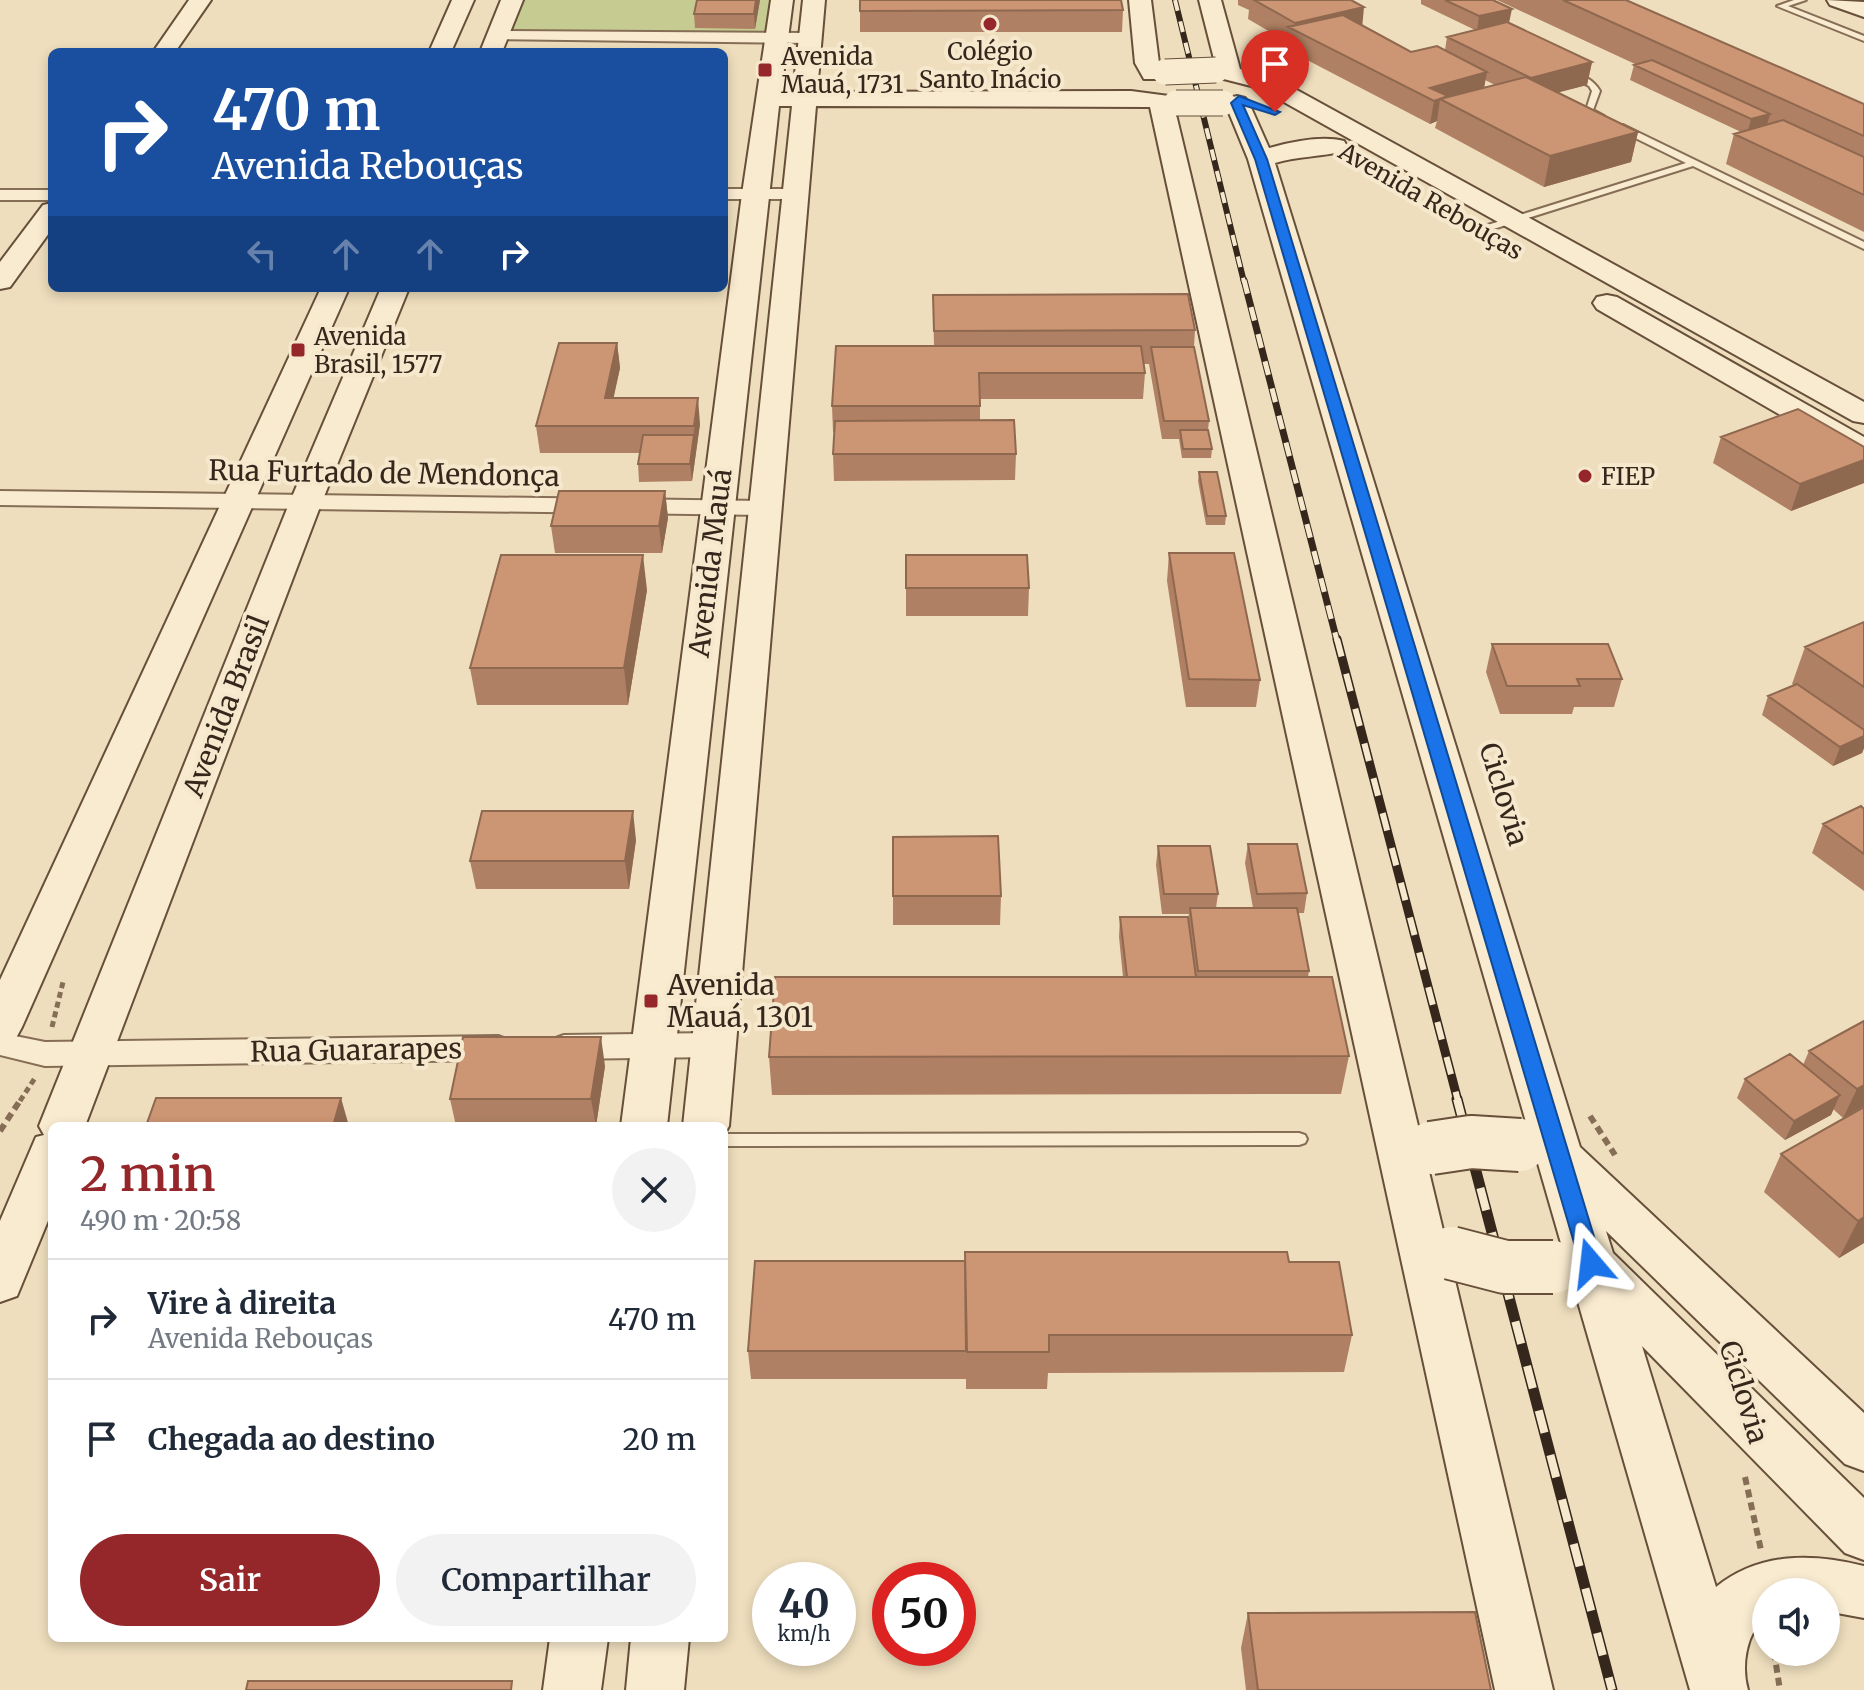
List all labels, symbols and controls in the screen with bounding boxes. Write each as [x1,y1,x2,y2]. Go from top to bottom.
marker: Colégio Santo Inácio [981,15,999,33]
pin [1241,30,1309,112]
place label: Colégio Santo Inácio [919,36,1061,95]
place label: Avenida Mauá, 1731 [780,41,903,100]
icon: arrive [1253,42,1297,86]
marker: Avenida Mauá, 1731 [756,61,774,79]
text: 470 m [212,75,380,145]
icon: right [80,80,184,184]
street label: Avenida Rebouças [1332,135,1529,266]
text: Avenida Rebouças [212,144,524,189]
icon: left [240,232,284,276]
icon: ahead [324,232,368,276]
icon: ahead [408,232,452,276]
icon: right [492,232,536,276]
place label: Avenida Brasil, 1577 [313,321,442,380]
marker: Avenida Brasil, 1577 [289,341,307,359]
street label: Rua Furtado de Mendonça [208,452,560,494]
place label: FIEP [1601,461,1655,492]
street label: Avenida Mauá [680,467,739,660]
marker: FIEP [1576,467,1594,485]
street label: Avenida Brasil [174,610,277,803]
street label: Ciclovia [1471,738,1537,850]
place label: Avenida Mauá, 1301 [666,967,813,1035]
marker: Avenida Mauá, 1301 [642,992,660,1010]
street label: Rua Guararapes [250,1030,462,1070]
text: 2 min [80,1144,216,1204]
button: close [612,1148,696,1232]
text: 490 m · 20:58 [80,1204,241,1237]
position arrow [1549,1221,1633,1305]
text: Vire à direita [148,1284,336,1322]
icon: right [80,1297,124,1341]
text: 470 m [608,1300,696,1338]
text: Avenida Rebouças [148,1322,373,1355]
street label: Ciclovia [1711,1336,1777,1448]
icon: arrive [80,1417,124,1461]
text: Chegada ao destino [148,1420,435,1458]
text: 20 m [623,1420,696,1458]
button: Sair [80,1534,380,1626]
button: Compartilhar [396,1534,696,1626]
speed limit sign: 50 [872,1562,976,1666]
map controls [1752,1578,1840,1666]
button: sound [1752,1578,1840,1666]
text: 40 [778,1579,830,1629]
text: km/h [778,1621,830,1646]

